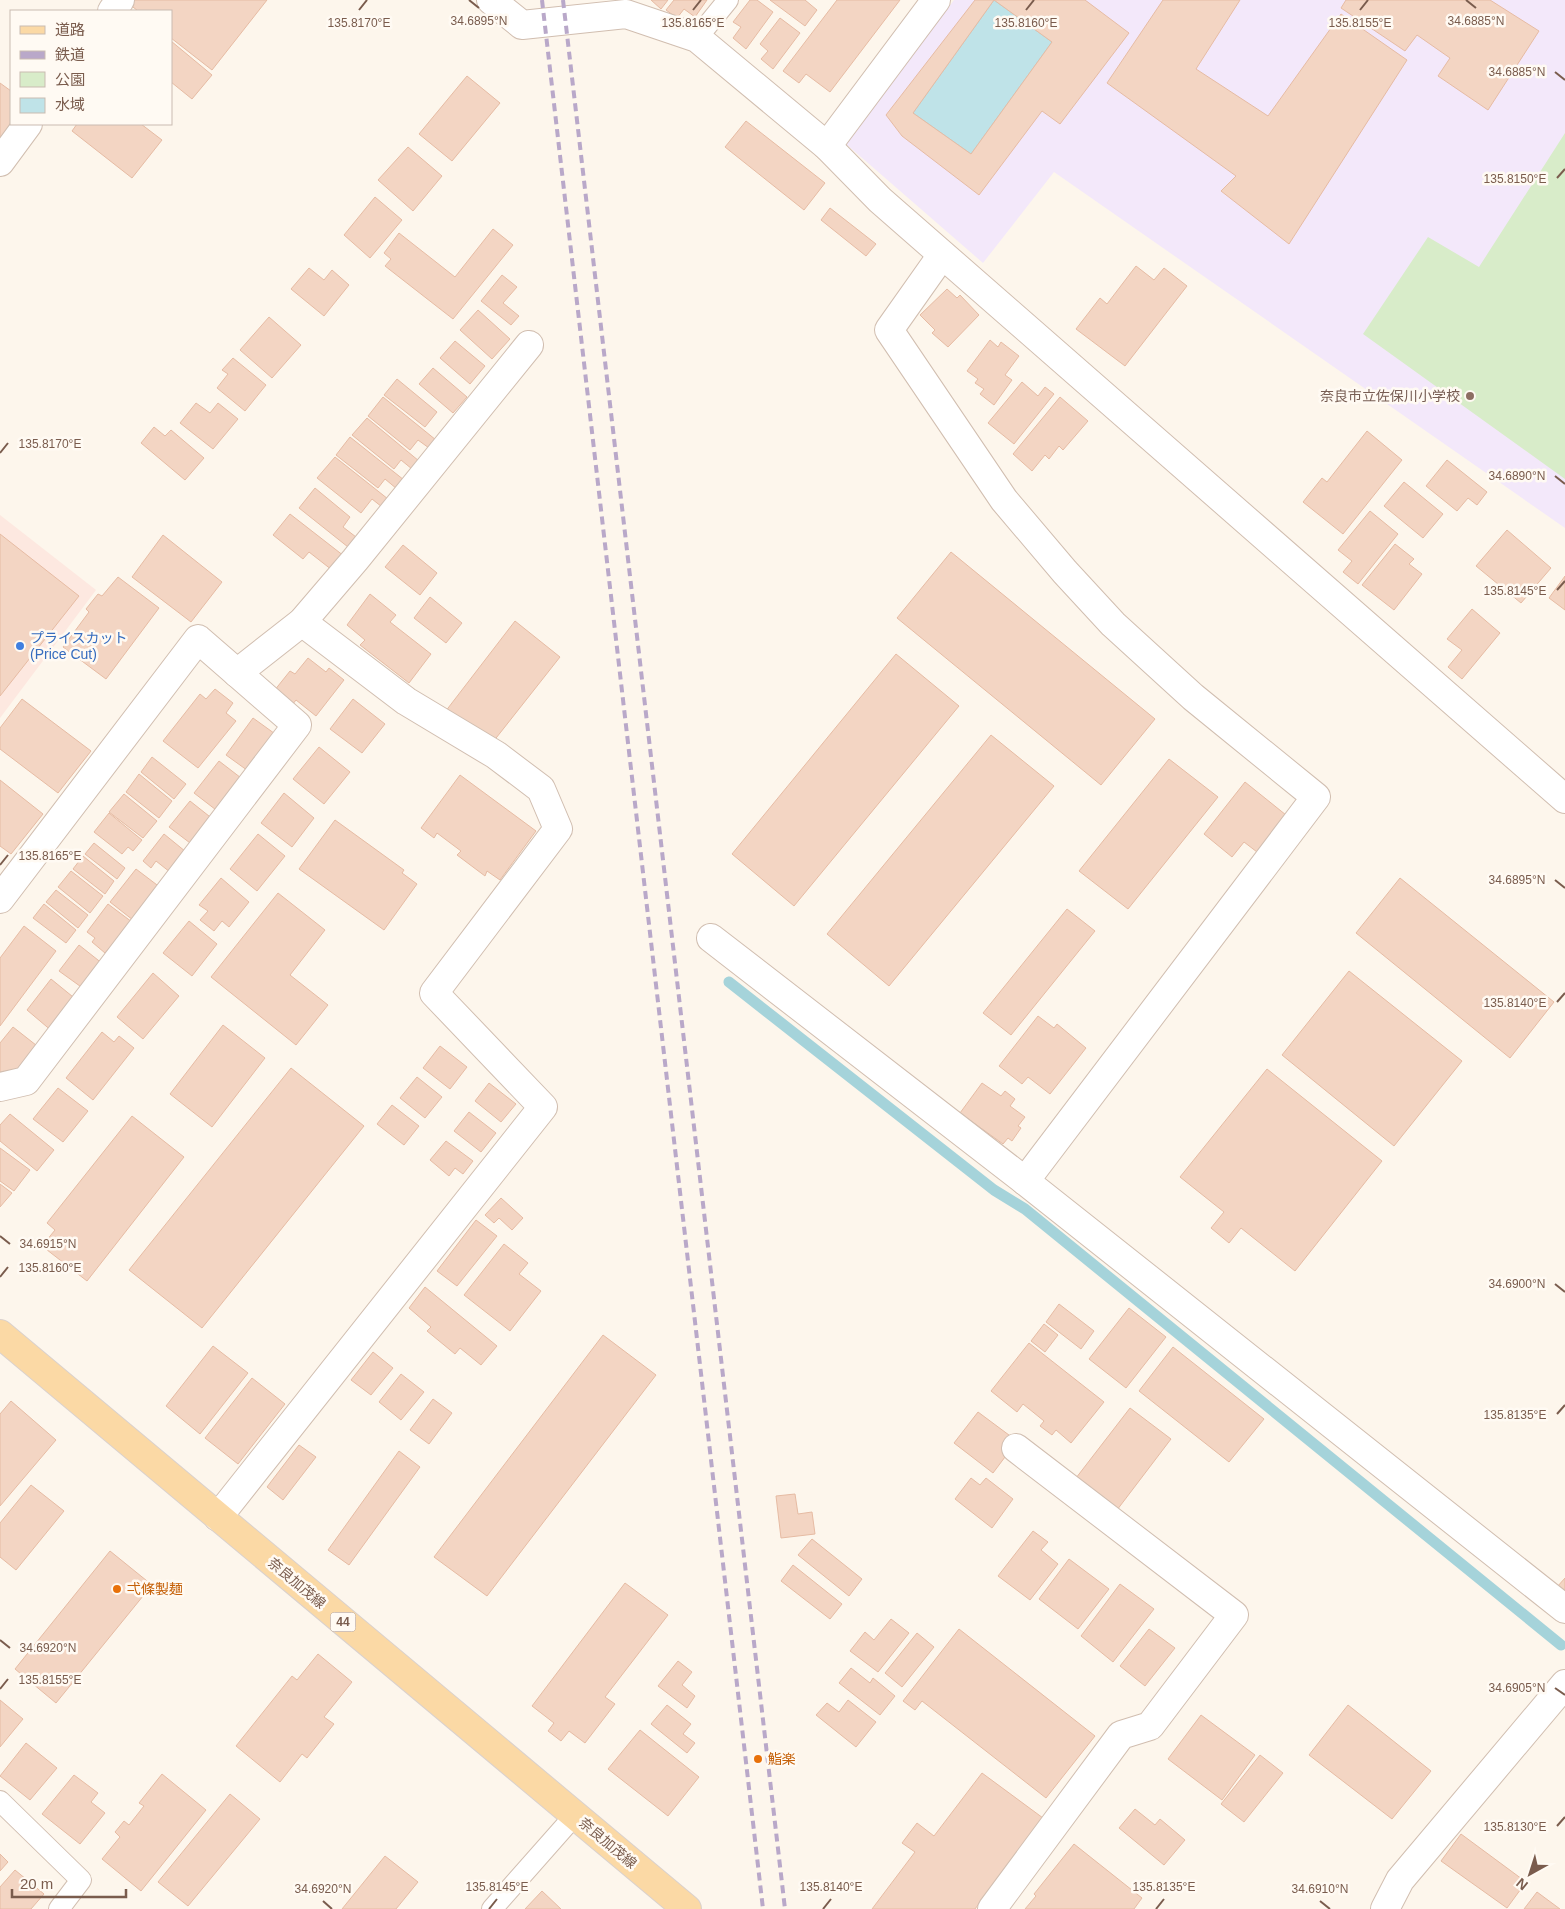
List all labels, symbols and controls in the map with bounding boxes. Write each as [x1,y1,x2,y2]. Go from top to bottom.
legend [10,10,172,125]
text: 34.6895°N [451,14,507,28]
text: 34.6885°N [1448,14,1504,28]
text: 135.8170°E [328,16,390,30]
text: 135.8165°E [662,16,724,30]
text: 135.8160°E [995,16,1057,30]
text: 135.8155°E [1329,16,1391,30]
text: 道路 [55,21,85,38]
text: 鉄道 [55,46,85,63]
text: 34.6885°N [1489,65,1545,79]
text: 公園 [55,71,85,88]
text: 水域 [55,96,85,113]
text: 135.8150°E [1484,172,1546,186]
place label: 奈良市立佐保川小学校 [1320,388,1460,404]
marker: 奈良市立佐保川小学校 [1464,390,1476,402]
text: 135.8170°E [19,437,81,451]
text: 34.6890°N [1489,469,1545,483]
text: 135.8145°E [1484,584,1546,598]
place label: プライスカット (Price Cut) [30,630,128,662]
marker: プライスカット (Price Cut) [14,640,26,652]
text: 135.8165°E [19,849,81,863]
text: 34.6895°N [1489,873,1545,887]
text: 135.8140°E [1484,996,1546,1010]
text: 34.6915°N [20,1237,76,1251]
text: 135.8160°E [19,1261,81,1275]
text: 34.6900°N [1489,1277,1545,1291]
text: 135.8135°E [1484,1408,1546,1422]
street label: 奈良加茂線 [265,1554,329,1612]
place label: 弌條製麺 [127,1581,183,1597]
marker: 弌條製麺 [111,1583,123,1595]
road number: 44 [330,1612,356,1631]
text: 34.6920°N [20,1641,76,1655]
text: 135.8155°E [19,1673,81,1687]
text: 34.6905°N [1489,1681,1545,1695]
place label: 鮨楽 [768,1751,796,1767]
marker: 鮨楽 [752,1753,764,1765]
street label: 奈良加茂線 [576,1814,640,1872]
text: 135.8130°E [1484,1820,1546,1834]
north arrow [1505,1849,1555,1899]
scale bar [12,1866,126,1898]
text: 20 m [20,1875,53,1892]
text: N [1513,1875,1531,1894]
text: 135.8145°E [466,1880,528,1894]
text: 135.8140°E [800,1880,862,1894]
text: 135.8135°E [1133,1880,1195,1894]
text: 34.6920°N [295,1882,351,1896]
text: 34.6910°N [1292,1882,1348,1896]

